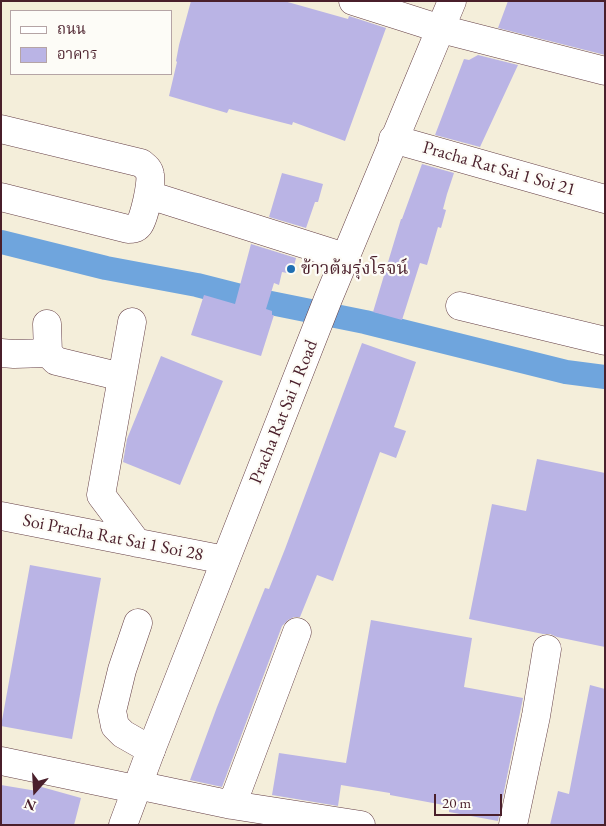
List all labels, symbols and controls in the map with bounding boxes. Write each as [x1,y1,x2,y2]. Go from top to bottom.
legend [10,10,172,75]
text: ถนน [57,19,86,38]
text: อาคาร [57,44,97,63]
street label: Pracha Rat Sai 1 Soi 21 [420,137,578,201]
place label: ข้าวต้มรุ่งโรจน์ [301,258,408,280]
marker: ข้าวต้มรุ่งโรจน์ [285,263,297,275]
street label: Pracha Rat Sai 1 Road [245,337,323,487]
street label: Soi Pracha Rat Sai 1 Soi 28 [21,510,205,566]
north arrow [10,766,60,816]
scale bar [436,784,504,816]
text: 20 m [442,793,471,812]
text: N [22,795,38,816]

